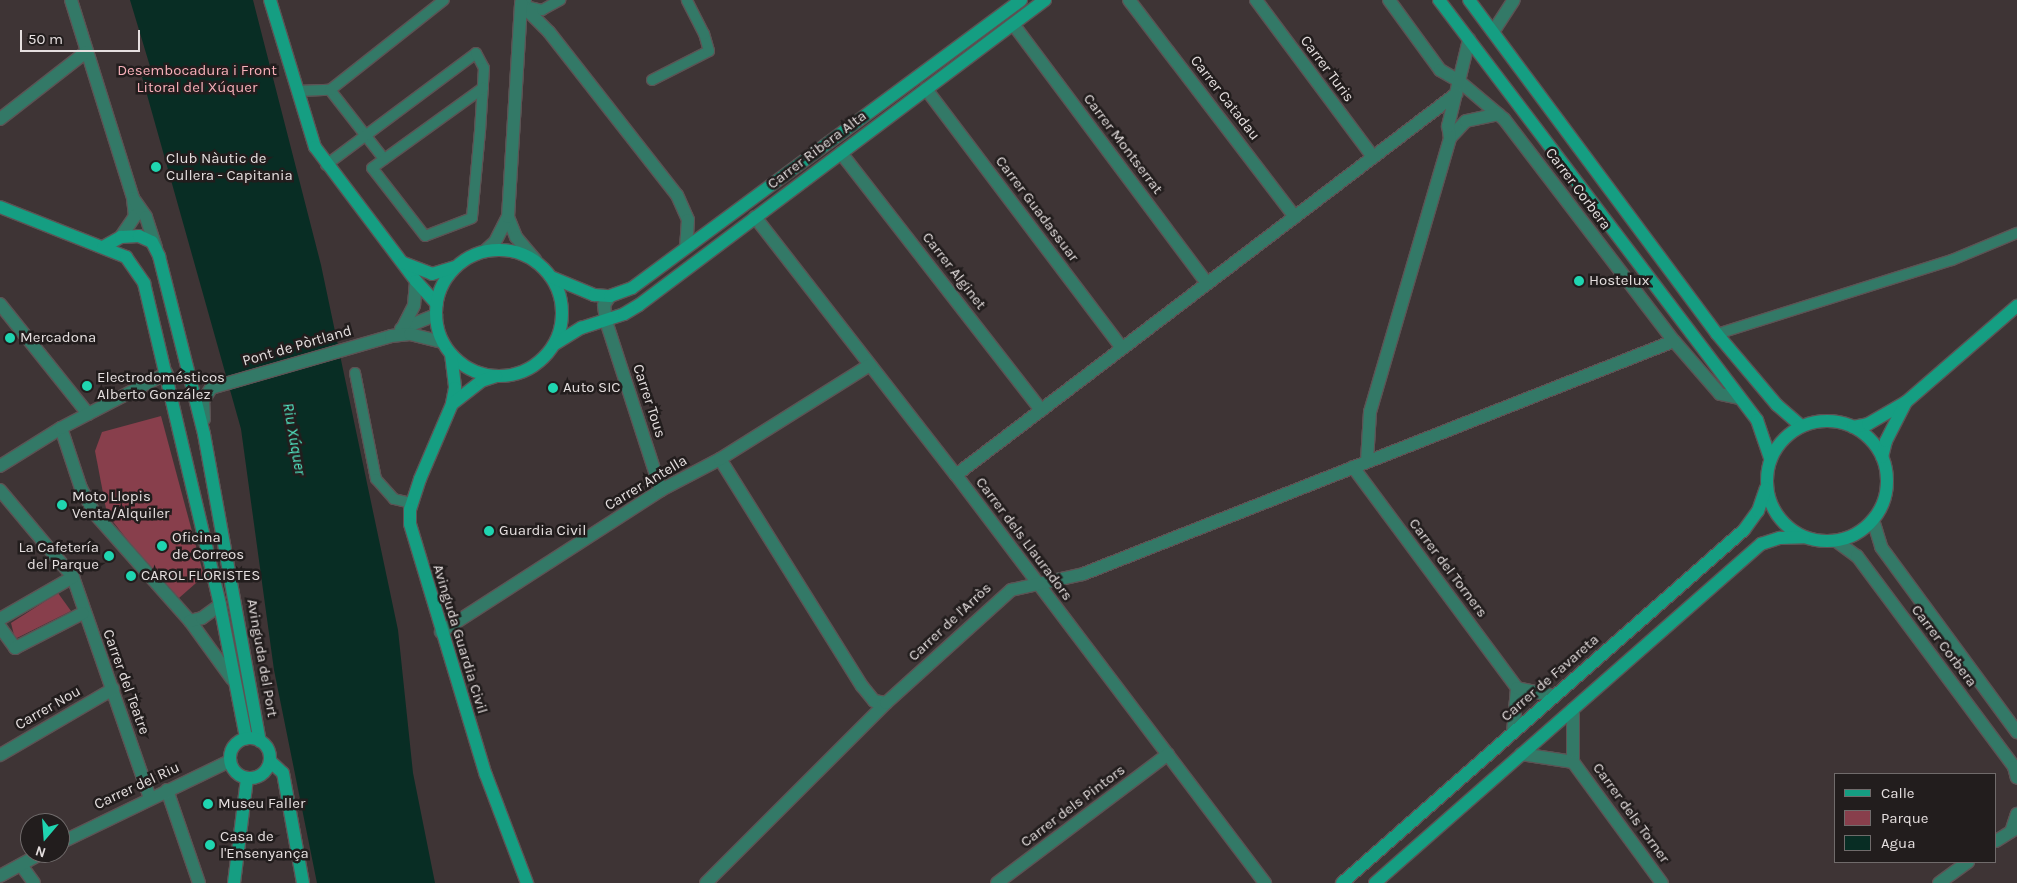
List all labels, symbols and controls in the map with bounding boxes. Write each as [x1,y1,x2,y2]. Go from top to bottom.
scale bar [22,20,142,52]
text: 50 m [28,30,63,48]
street label: Carrer Turis [1296,32,1358,106]
street label: Carrer Catadau [1186,52,1264,144]
park label: Desembocadura i Front Litoral del Xúquer [117,61,277,96]
street label: Carrer Montserrat [1079,90,1167,198]
street label: Carrer Ribera Alta [764,107,870,193]
street label: Carrer Corbera [1541,144,1615,234]
place label: Club Nàutic de Cullera - Capitania [166,149,293,184]
street label: Carrer Guadassuar [991,153,1083,265]
marker: Club Nàutic de Cullera - Capitania [150,161,162,173]
street label: Carrer Alginet [918,229,990,313]
place label: Hostelux [1589,272,1649,290]
marker: Hostelux [1573,275,1585,287]
street label: Pont de Pòrtland [240,322,354,370]
place label: Mercadona [20,329,96,347]
marker: Mercadona [4,332,16,344]
street label: Carrer Tous [629,362,669,440]
place label: Electrodomésticos Alberto González [97,368,225,403]
place label: Auto SIC [563,379,621,397]
marker: Electrodomésticos Alberto González [81,380,93,392]
marker: Auto SIC [547,382,559,394]
water label: Riu Xúquer [278,401,310,477]
street label: Carrer Antella [602,451,690,515]
street label: Carrer dels Llauradors [972,474,1076,604]
place label: Moto Llopis Venta/Alquiler [72,487,170,522]
marker: Moto Llopis Venta/Alquiler [56,499,68,511]
street label: Carrer del Torners [1405,515,1491,621]
place label: Guardia Civil [499,522,586,540]
marker: Guardia Civil [483,525,495,537]
place label: Oficina de Correos [172,528,244,563]
place label: La Cafetería del Parque [18,538,99,573]
marker: Oficina de Correos [156,540,168,552]
marker: La Cafetería del Parque [103,550,115,562]
street label: Avinguda Guardia Civil [429,562,491,716]
place label: CAROL FLORISTES [141,567,260,585]
marker: CAROL FLORISTES [125,570,137,582]
street label: Carrer de l'Arròs [905,579,995,665]
street label: Avinguda del Port [243,598,281,718]
street label: Carrer Corbera [1907,601,1981,691]
street label: Carrer del Teatre [99,627,153,737]
street label: Carrer de Favareta [1497,631,1603,725]
street label: Carrer Nou [12,682,84,734]
street label: Carrer del Riu [91,758,183,814]
street label: Carrer dels Torner [1589,759,1673,867]
street label: Carrer dels Pintors [1017,761,1129,851]
legend [1834,773,1997,863]
text: Calle [1881,784,1915,802]
place label: Museu Faller [218,795,305,813]
marker: Museu Faller [202,798,214,810]
text: Parque [1881,809,1929,827]
north arrow [20,813,70,863]
place label: Casa de l'Ensenyança [220,827,309,862]
text: Agua [1881,834,1915,852]
marker: Casa de l'Ensenyança [204,839,216,851]
text: N [33,842,48,861]

